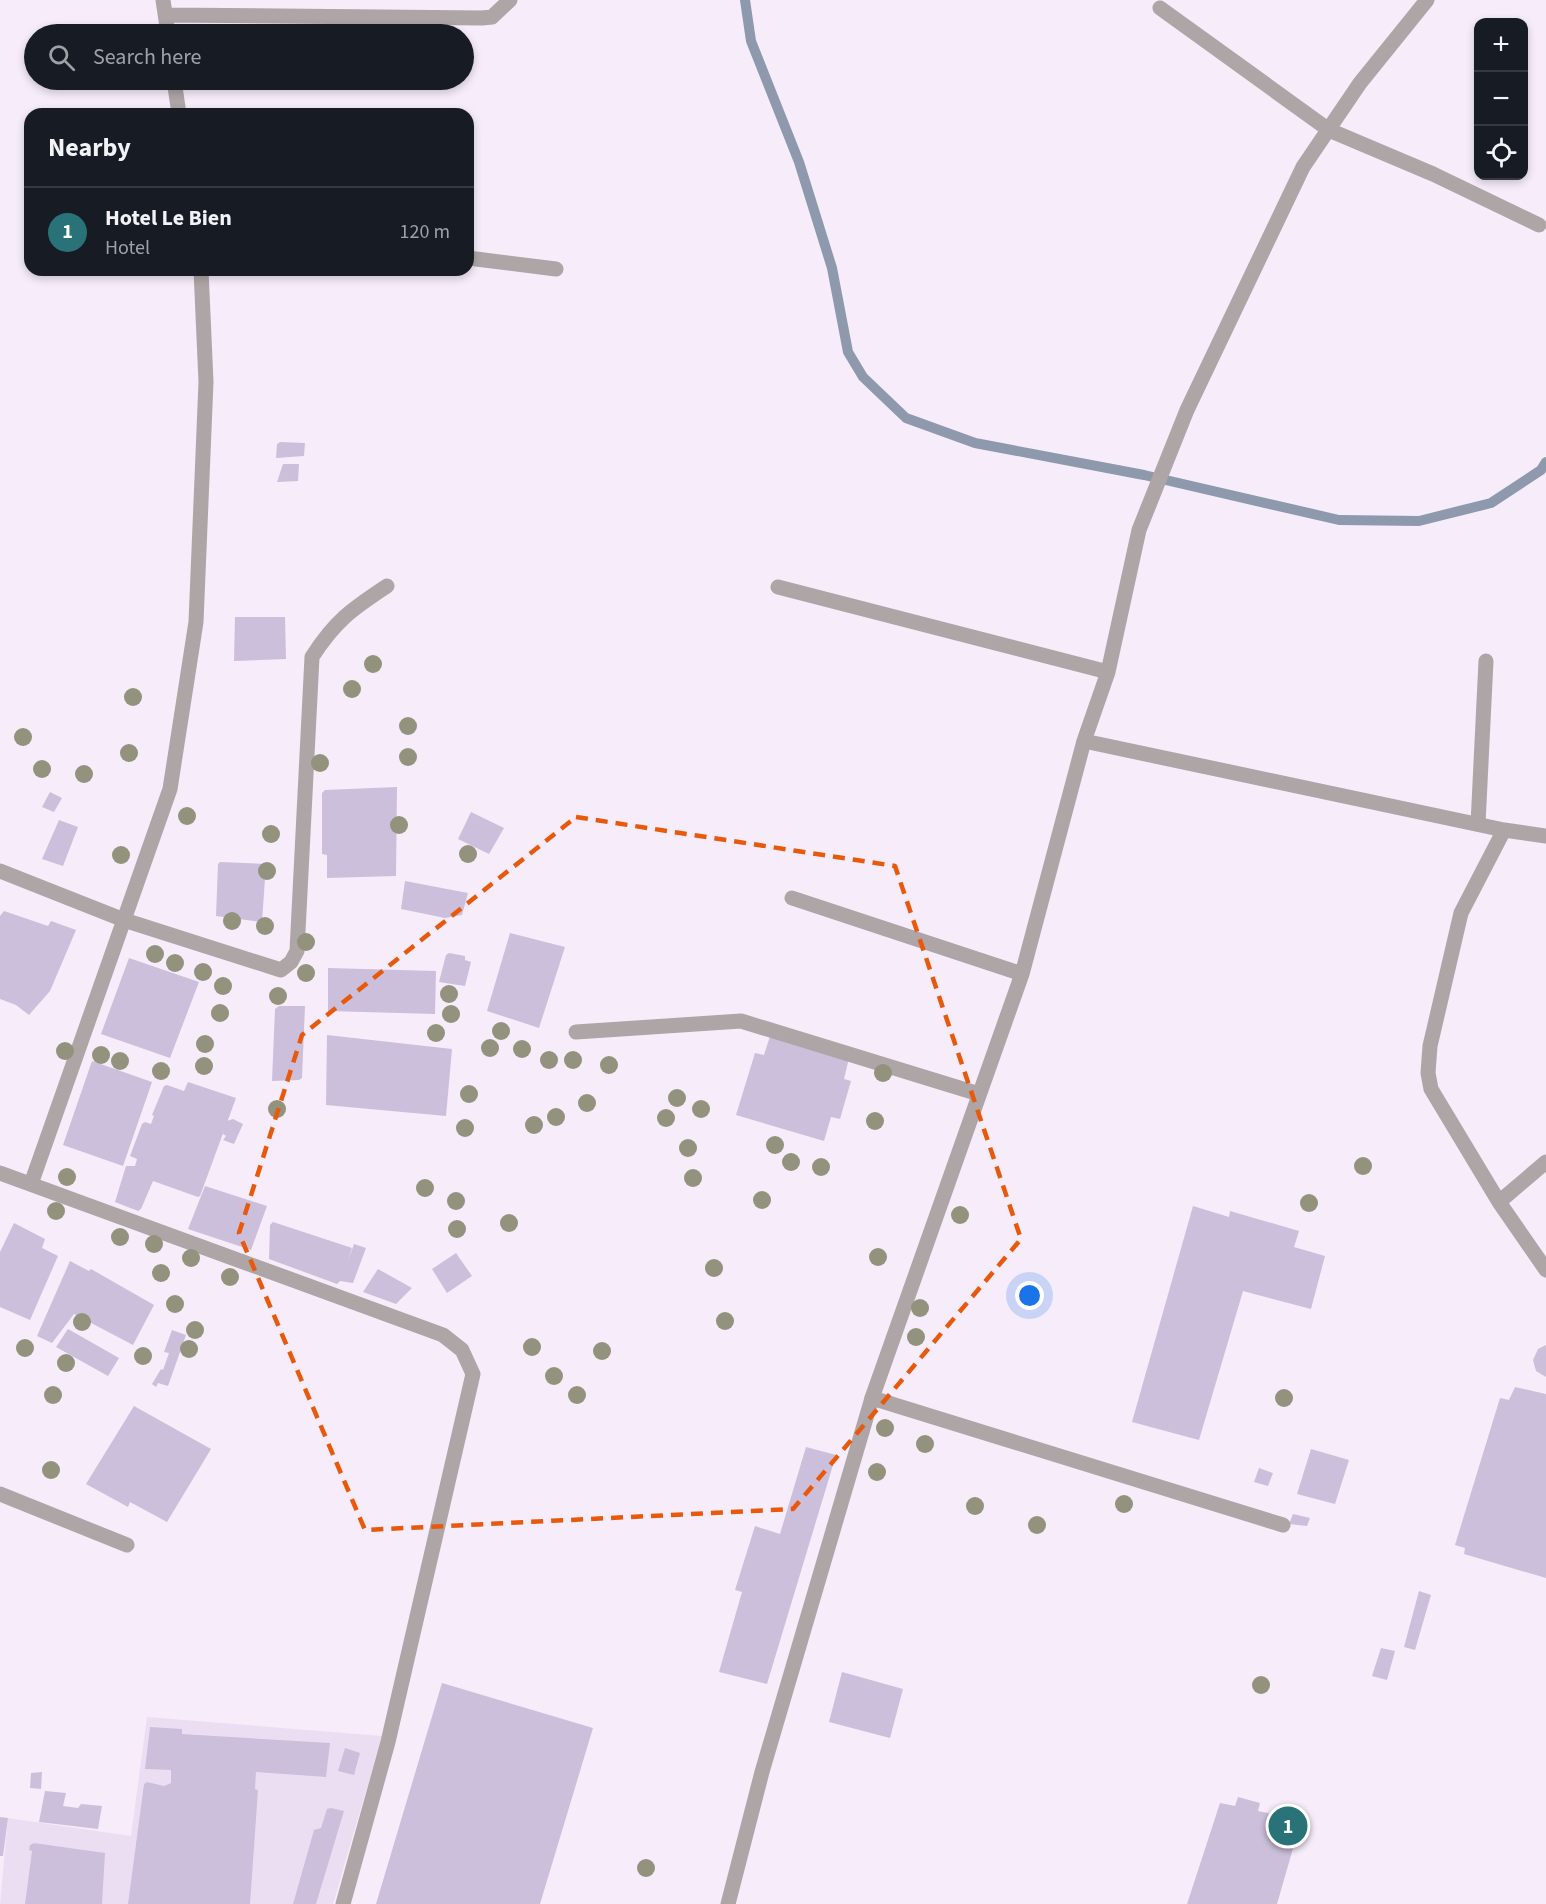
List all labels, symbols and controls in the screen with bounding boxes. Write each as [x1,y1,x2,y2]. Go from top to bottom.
map controls [1474,18,1528,180]
button: + [1474,18,1528,72]
search box [24,24,474,90]
icon: search [45,41,78,74]
text: Search here [93,41,201,73]
button: − [1474,72,1528,126]
button: locate [1474,126,1528,180]
text: Nearby [48,129,131,166]
text: Hotel Le Bien [105,202,232,234]
text: 1 [62,218,73,246]
text: 120 m [400,218,450,246]
text: Hotel [105,234,150,262]
your location [1015,1281,1044,1310]
pin: 1 [1268,1804,1308,1848]

